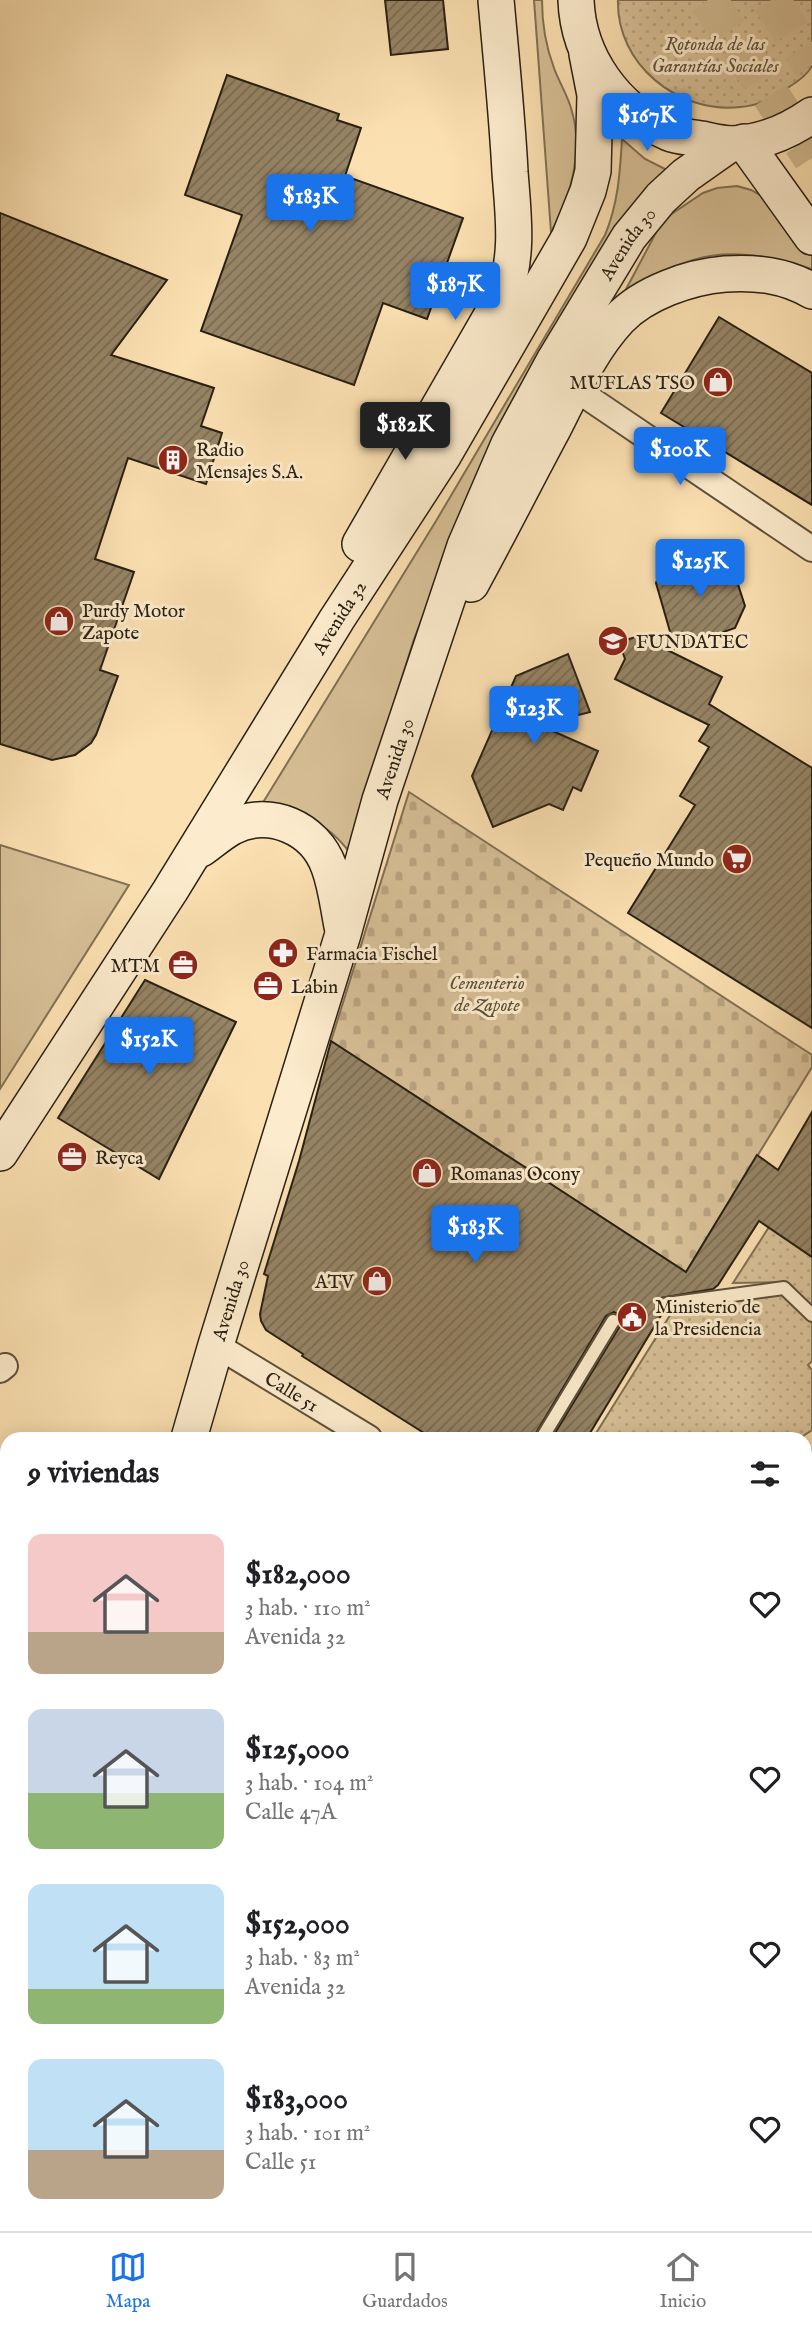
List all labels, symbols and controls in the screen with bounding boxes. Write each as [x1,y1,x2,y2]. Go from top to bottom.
park label: Rotonda de las Garantías Sociales [651,33,779,79]
pin: $167K [598,94,696,153]
text: $167K [618,101,676,130]
pin: $183K [261,174,359,234]
text: $183K [282,182,338,211]
street label: Avenida 30 [595,203,662,286]
pin: $187K [406,262,504,322]
text: $187K [426,270,484,299]
shop icon: MUFLAS TSO [701,365,735,399]
place label: MUFLAS TSO [570,372,695,396]
pin: $182K [356,402,454,462]
text: $182K [376,410,434,439]
pin: $100K [631,428,729,487]
text: $100K [650,435,710,464]
place label: Radio Mensajes S.A. [196,439,303,485]
building icon: Radio Mensajes S.A. [156,443,190,477]
pin: $125K [651,540,749,599]
text: $125K [672,547,729,576]
street label: Avenida 32 [308,577,373,660]
place label: Purdy Motor Zapote [82,600,185,646]
shop icon: Purdy Motor Zapote [42,604,76,638]
school or university icon: FUNDATEC [596,624,630,658]
place label: FUNDATEC [636,631,748,655]
pin: $123K [485,686,583,746]
text: $123K [505,694,563,723]
street label: Avenida 30 [371,715,420,803]
supermarket icon: Pequeño Mundo [720,842,754,876]
place label: Pequeño Mundo [584,849,714,873]
pharmacy icon: Farmacia Fischel [266,936,300,970]
place label: Farmacia Fischel [306,943,438,967]
office icon: MTM [166,948,200,982]
place label: MTM [110,955,160,979]
office icon: Labin [251,969,285,1003]
park label: Cementerio de Zapote [449,972,525,1018]
place label: Labin [291,976,338,1000]
pin: $152K [100,1018,198,1077]
text: $152K [121,1025,177,1054]
office icon: Reyca [55,1140,89,1174]
place label: Reyca [95,1147,144,1171]
shop icon: Romanas Ocony [410,1156,444,1190]
place label: Romanas Ocony [450,1163,581,1187]
pin: $183K [426,1206,524,1265]
text: $183K [447,1213,503,1242]
street label: Avenida 30 [208,1257,256,1345]
shop icon: ATV [360,1264,394,1298]
place label: ATV [314,1271,355,1295]
place label: Ministerio de la Presidencia [655,1296,762,1342]
public building icon: Ministerio de la Presidencia [615,1300,649,1334]
street label: Calle 51 [260,1367,322,1419]
text: 9 viviendas [28,1455,159,1493]
icon: filters [746,1455,784,1493]
text: $182,000 [245,1556,351,1594]
icon: home [84,1562,168,1646]
icon: heart [746,1585,784,1623]
text: 3 hab. · 110 m² [245,1594,371,1623]
text: Avenida 32 [245,1623,346,1652]
text: $125,000 [245,1731,350,1769]
icon: home [84,1737,168,1821]
icon: heart [746,1760,784,1798]
text: 3 hab. · 104 m² [245,1769,373,1798]
text: Calle 47A [245,1798,336,1827]
text: $152,000 [245,1906,350,1944]
icon: home [84,1912,168,1996]
icon: heart [746,1935,784,1973]
text: 3 hab. · 83 m² [245,1944,360,1973]
text: Avenida 32 [245,1973,346,2002]
text: $183,000 [245,2081,348,2119]
icon: home [84,2087,168,2171]
icon: heart [746,2110,784,2148]
text: 3 hab. · 101 m² [245,2119,371,2148]
text: Calle 51 [245,2148,316,2177]
tab: Mapa [106,2248,150,2314]
tab: Guardados [362,2248,448,2314]
tab: Inicio [659,2248,706,2314]

